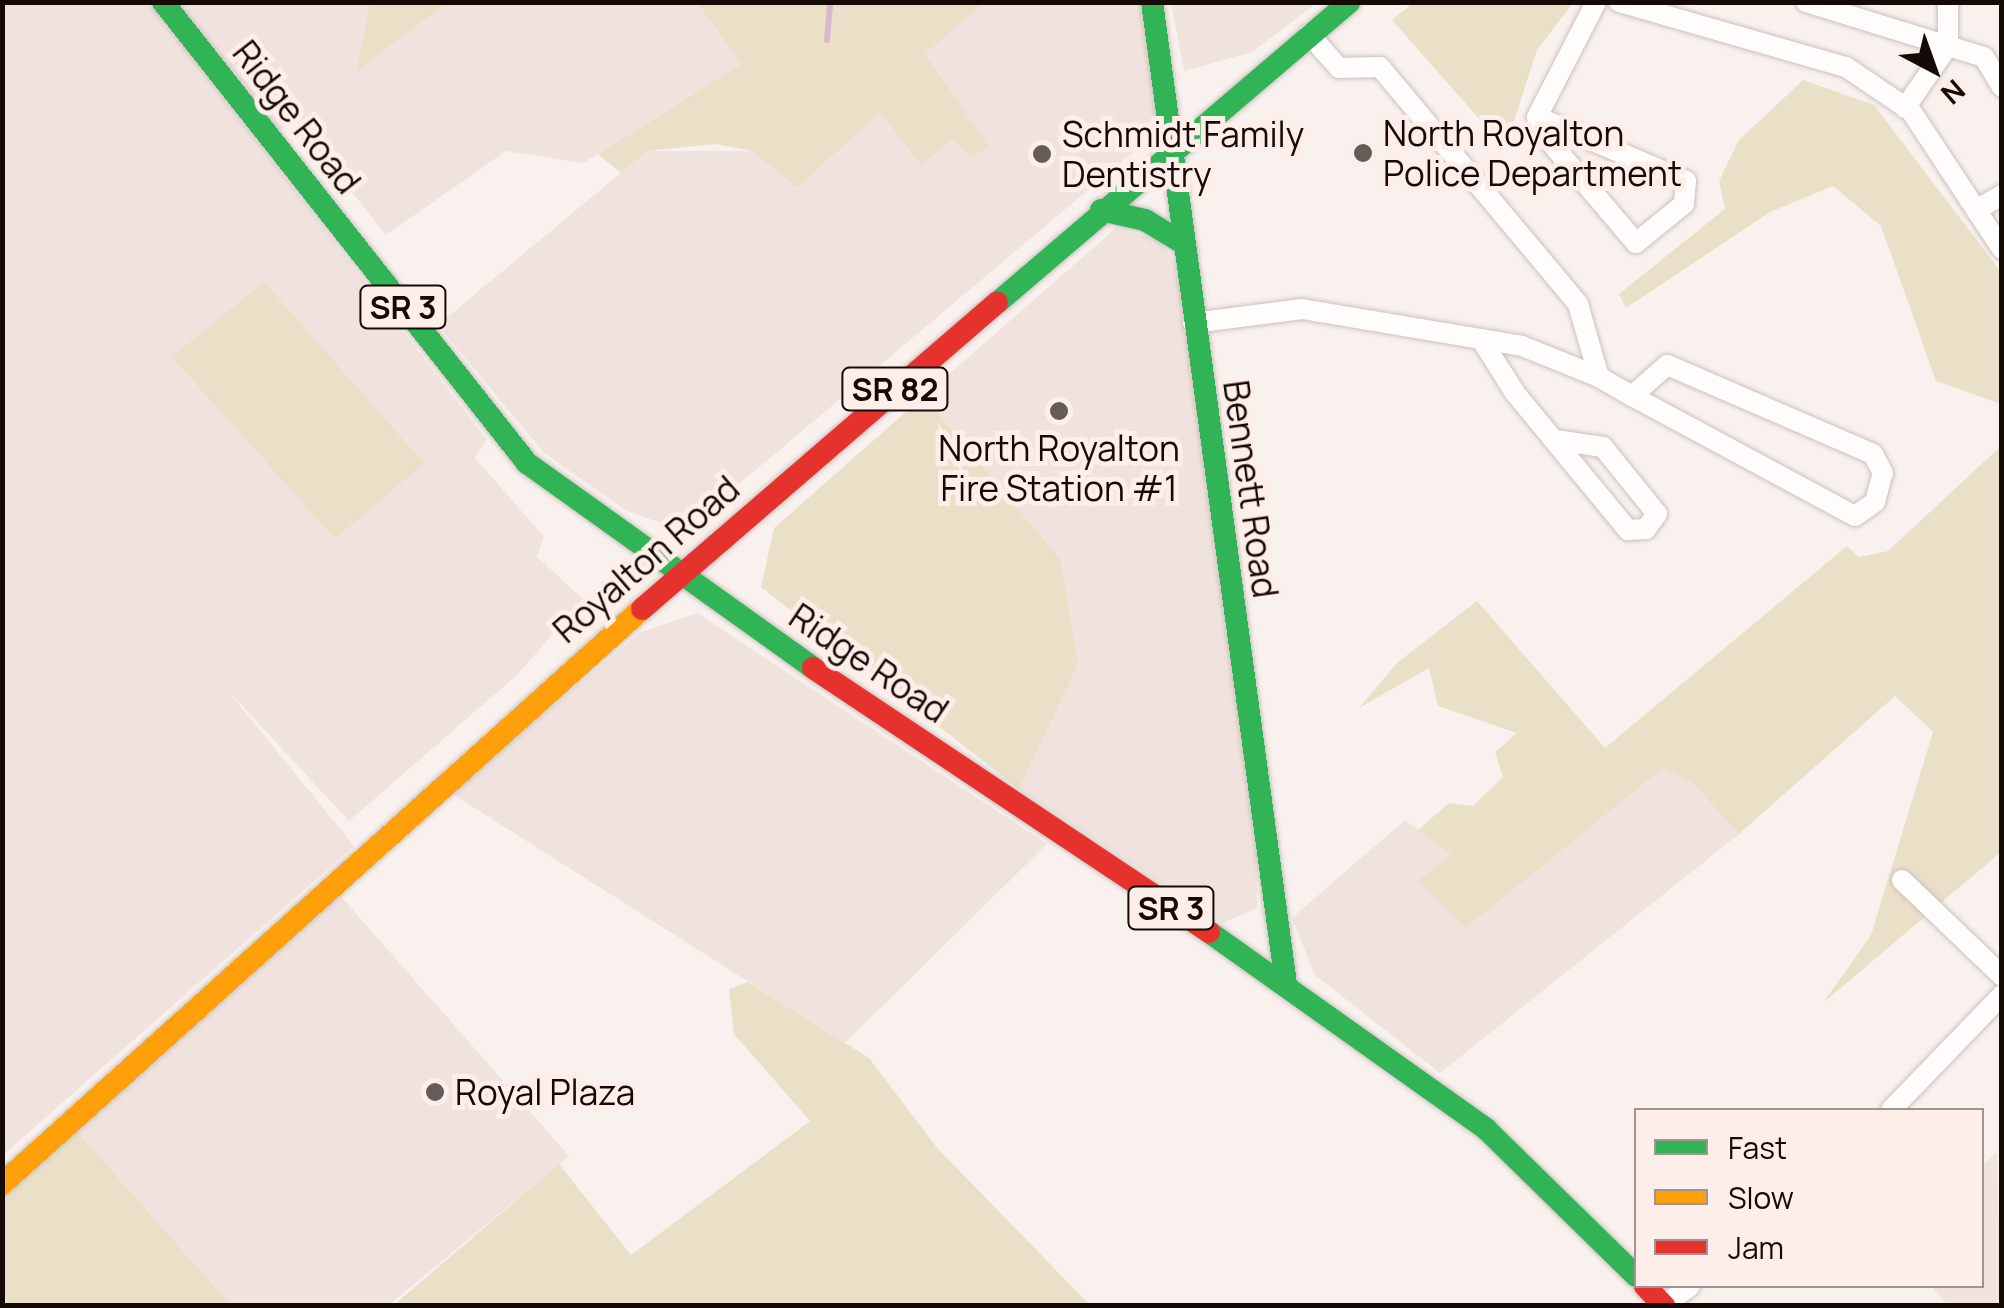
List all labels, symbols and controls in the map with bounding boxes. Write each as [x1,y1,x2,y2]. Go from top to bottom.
north arrow [1884,20,1984,120]
street label: Ridge Road [224,32,370,202]
text: N [1934,72,1974,114]
place label: North Royalton Police Department [1383,112,1682,194]
place label: Schmidt Family Dentistry [1062,113,1304,195]
marker: North Royalton Police Department [1352,142,1374,164]
marker: Schmidt Family Dentistry [1031,143,1053,165]
road number: SR 3 [358,280,448,334]
road number: SR 82 [840,362,950,416]
street label: Bennett Road [1215,378,1287,600]
marker: North Royalton Fire Station #1 [1048,400,1070,422]
place label: North Royalton Fire Station #1 [938,427,1180,509]
street label: Royalton Road [545,467,747,651]
street label: Ridge Road [782,595,956,731]
road number: SR 3 [1126,881,1216,935]
place label: Royal Plaza [455,1071,635,1113]
marker: Royal Plaza [424,1081,446,1103]
legend [1634,1108,1984,1288]
text: Fast [1728,1127,1787,1168]
text: Slow [1728,1177,1794,1218]
text: Jam [1728,1227,1784,1268]

